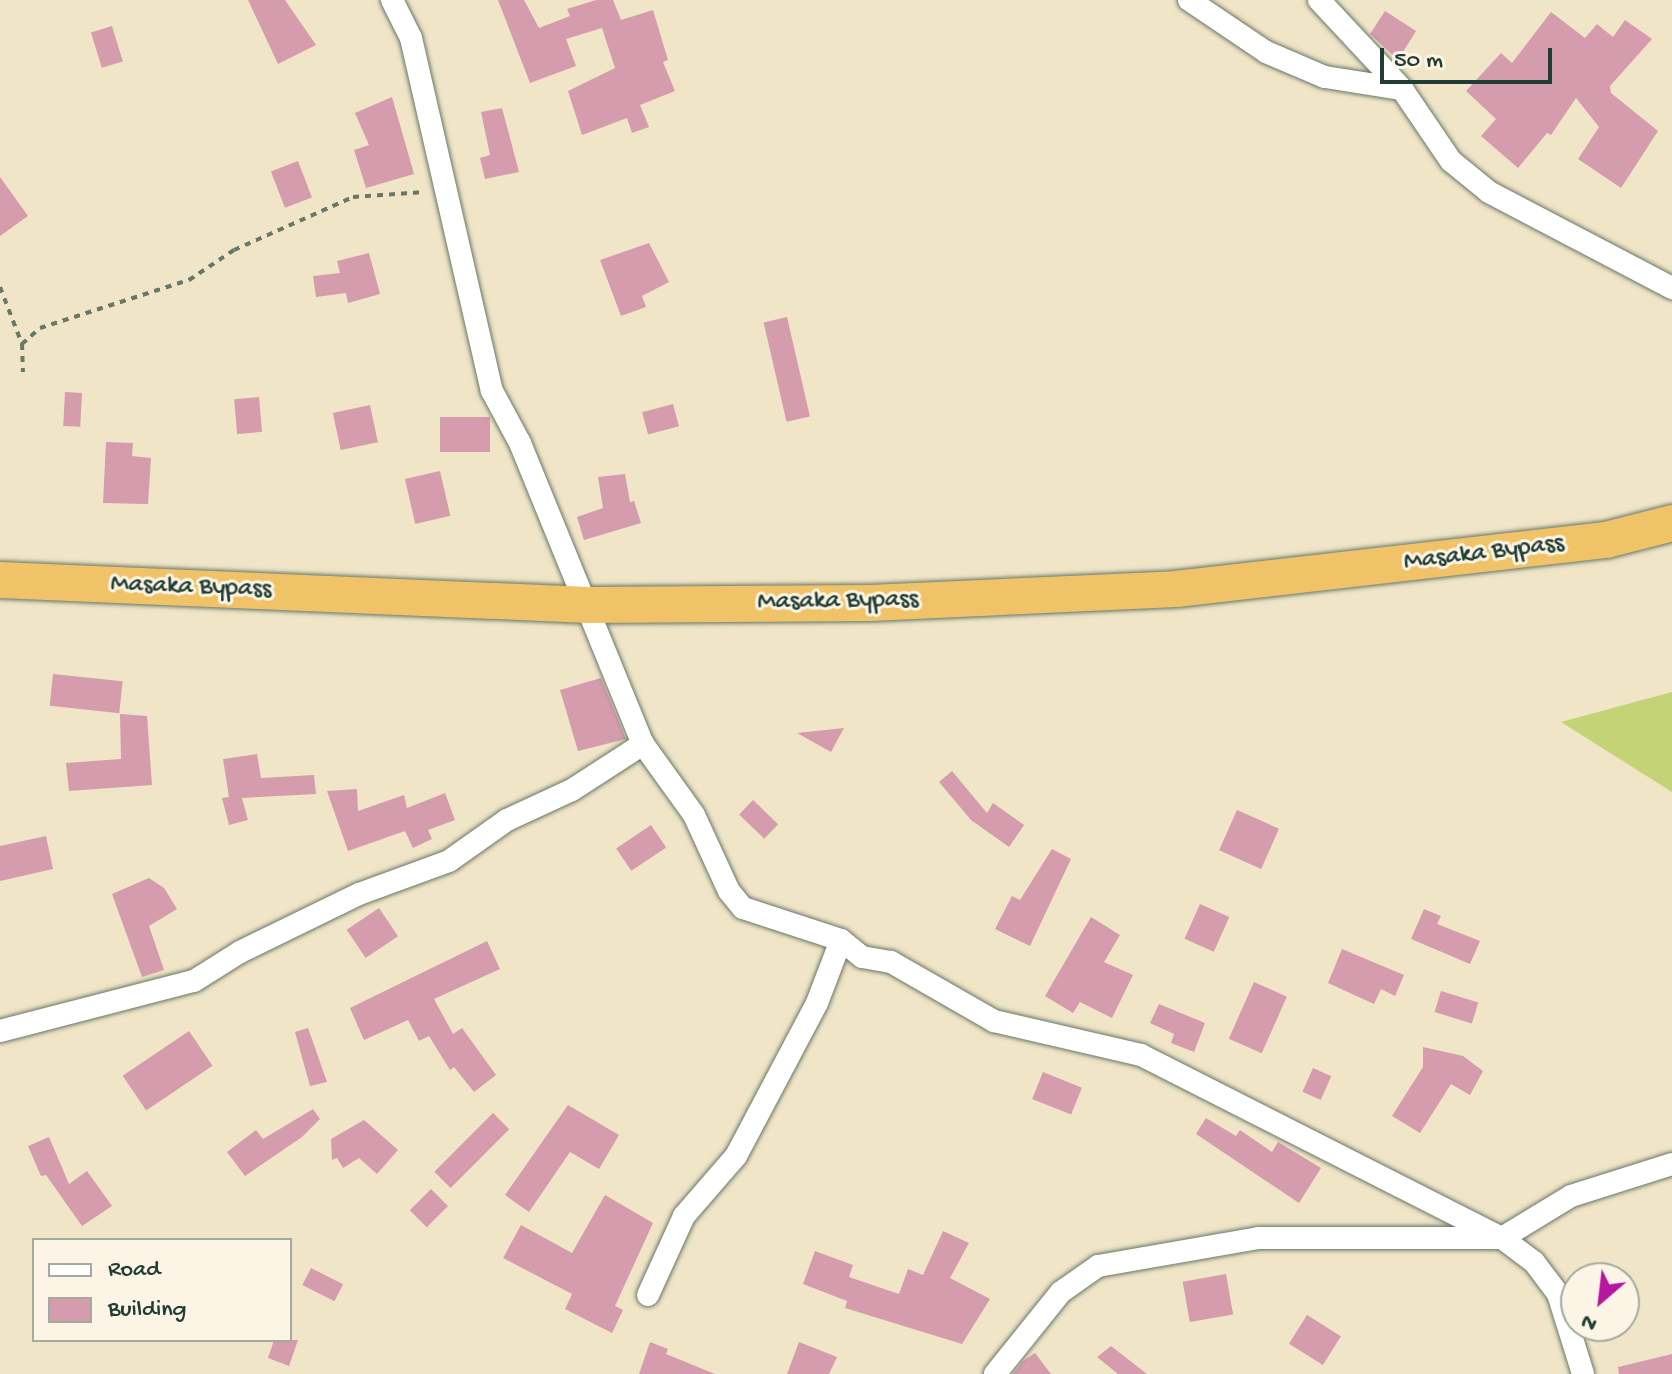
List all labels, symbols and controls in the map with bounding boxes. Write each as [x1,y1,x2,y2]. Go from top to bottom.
scale bar [1384,32,1556,82]
text: 50 m [1394,47,1443,76]
street label: Masaka Bypass [1402,529,1566,579]
street label: Masaka Bypass [110,570,272,606]
street label: Masaka Bypass [757,585,919,619]
legend [32,1238,292,1342]
text: Road [108,1256,160,1285]
north arrow [1560,1262,1640,1342]
text: Building [108,1296,186,1325]
text: N [1577,1307,1602,1336]

